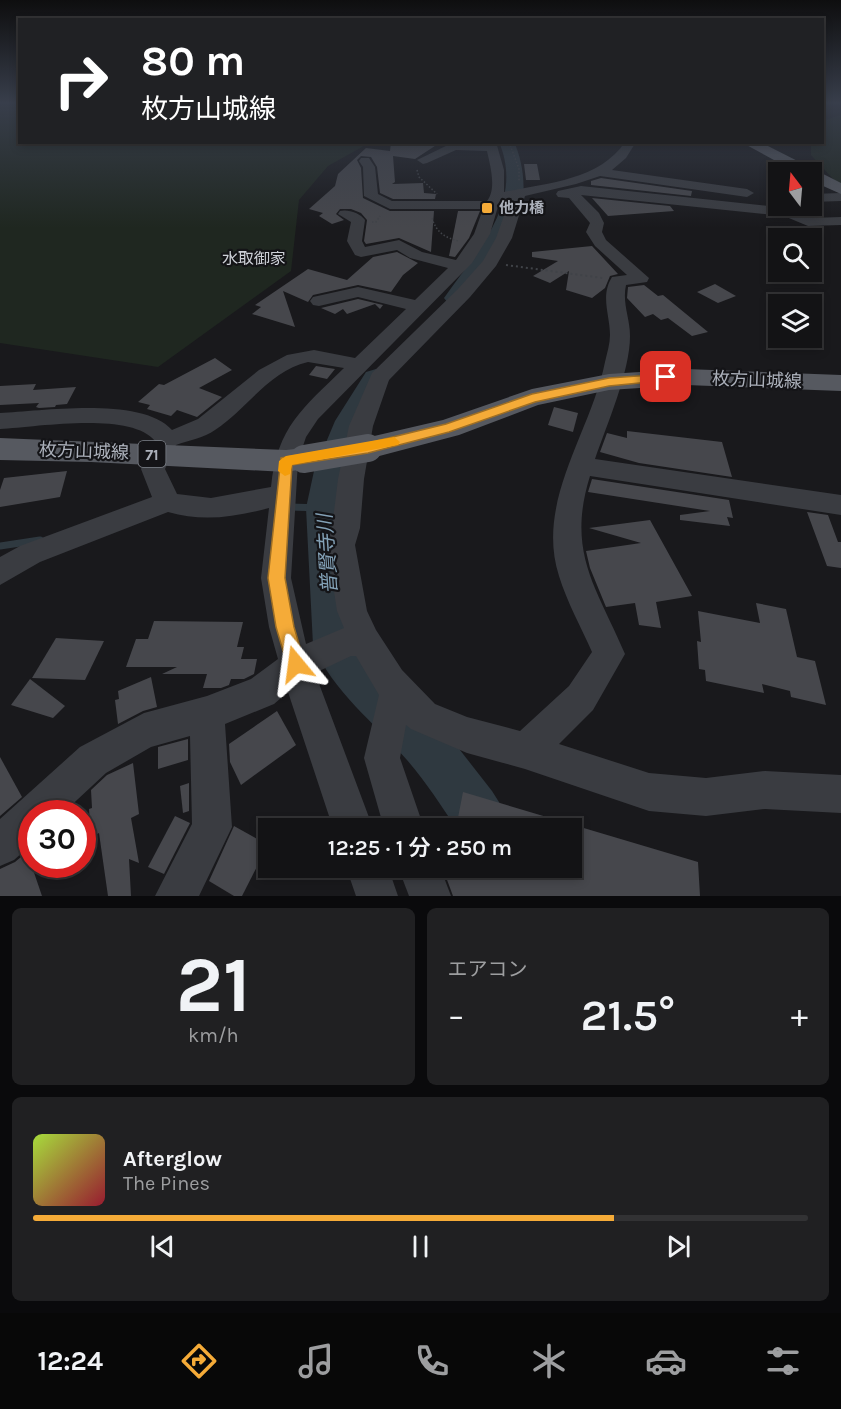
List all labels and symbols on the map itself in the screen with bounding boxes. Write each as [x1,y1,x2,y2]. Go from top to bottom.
north arrow [768,162,822,216]
place label: 他力橋 [499,199,545,217]
marker: 他力橋 [480,201,494,215]
district label: 水取御家 [222,249,286,268]
pin [640,351,691,402]
street label: 枚方山城線 [712,367,802,393]
street label: 枚方山城線 [39,438,129,464]
road number: 71 [138,441,166,467]
water label: 普賢寺川 [313,511,342,595]
position arrow [264,632,328,696]
speed limit sign: 30 [18,800,96,878]

